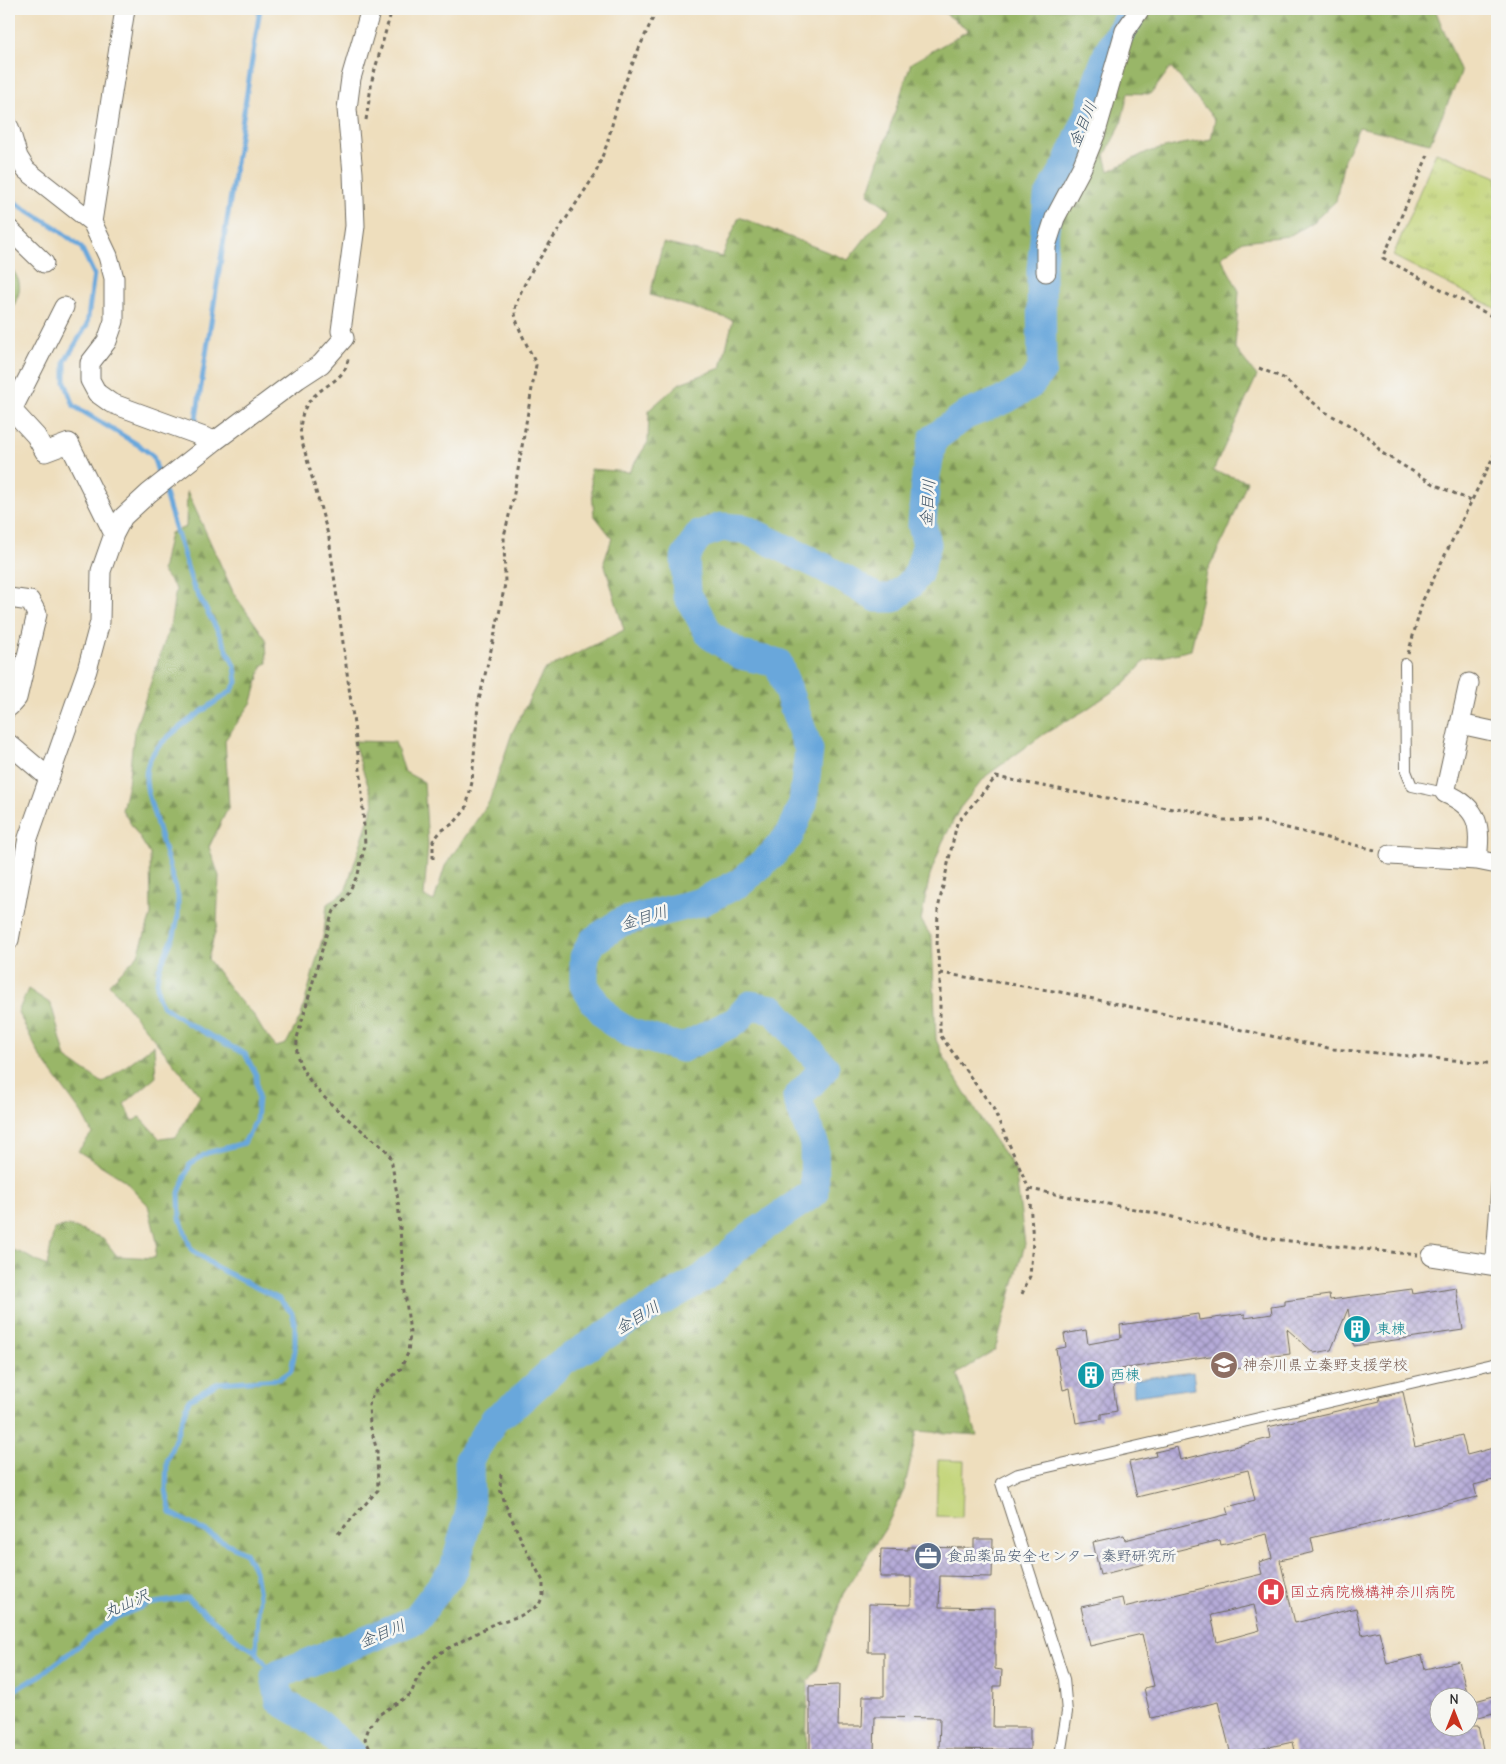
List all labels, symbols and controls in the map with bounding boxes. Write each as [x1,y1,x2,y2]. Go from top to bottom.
water label: 金目川 [1065,99,1101,150]
water label: 金目川 [917,478,939,528]
water label: 金目川 [619,903,670,933]
water label: 金目川 [612,1298,663,1338]
building icon: 東棟 [1342,1314,1372,1344]
place label: 東棟 [1376,1320,1406,1338]
school or university icon: 神奈川県立秦野支援学校 [1209,1350,1239,1380]
place label: 神奈川県立秦野支援学校 [1243,1356,1408,1374]
building icon: 西棟 [1076,1360,1106,1390]
place label: 西棟 [1110,1366,1140,1384]
office icon: 食品薬品安全センター 秦野研究所 [913,1541,943,1571]
place label: 食品薬品安全センター 秦野研究所 [947,1547,1176,1565]
hospital icon: 国立病院機構神奈川病院 [1256,1577,1286,1607]
place label: 国立病院機構神奈川病院 [1290,1583,1455,1601]
water label: 丸山沢 [101,1586,153,1622]
water label: 金目川 [357,1617,408,1651]
north arrow [1428,1686,1478,1736]
text: N [1449,1691,1459,1708]

